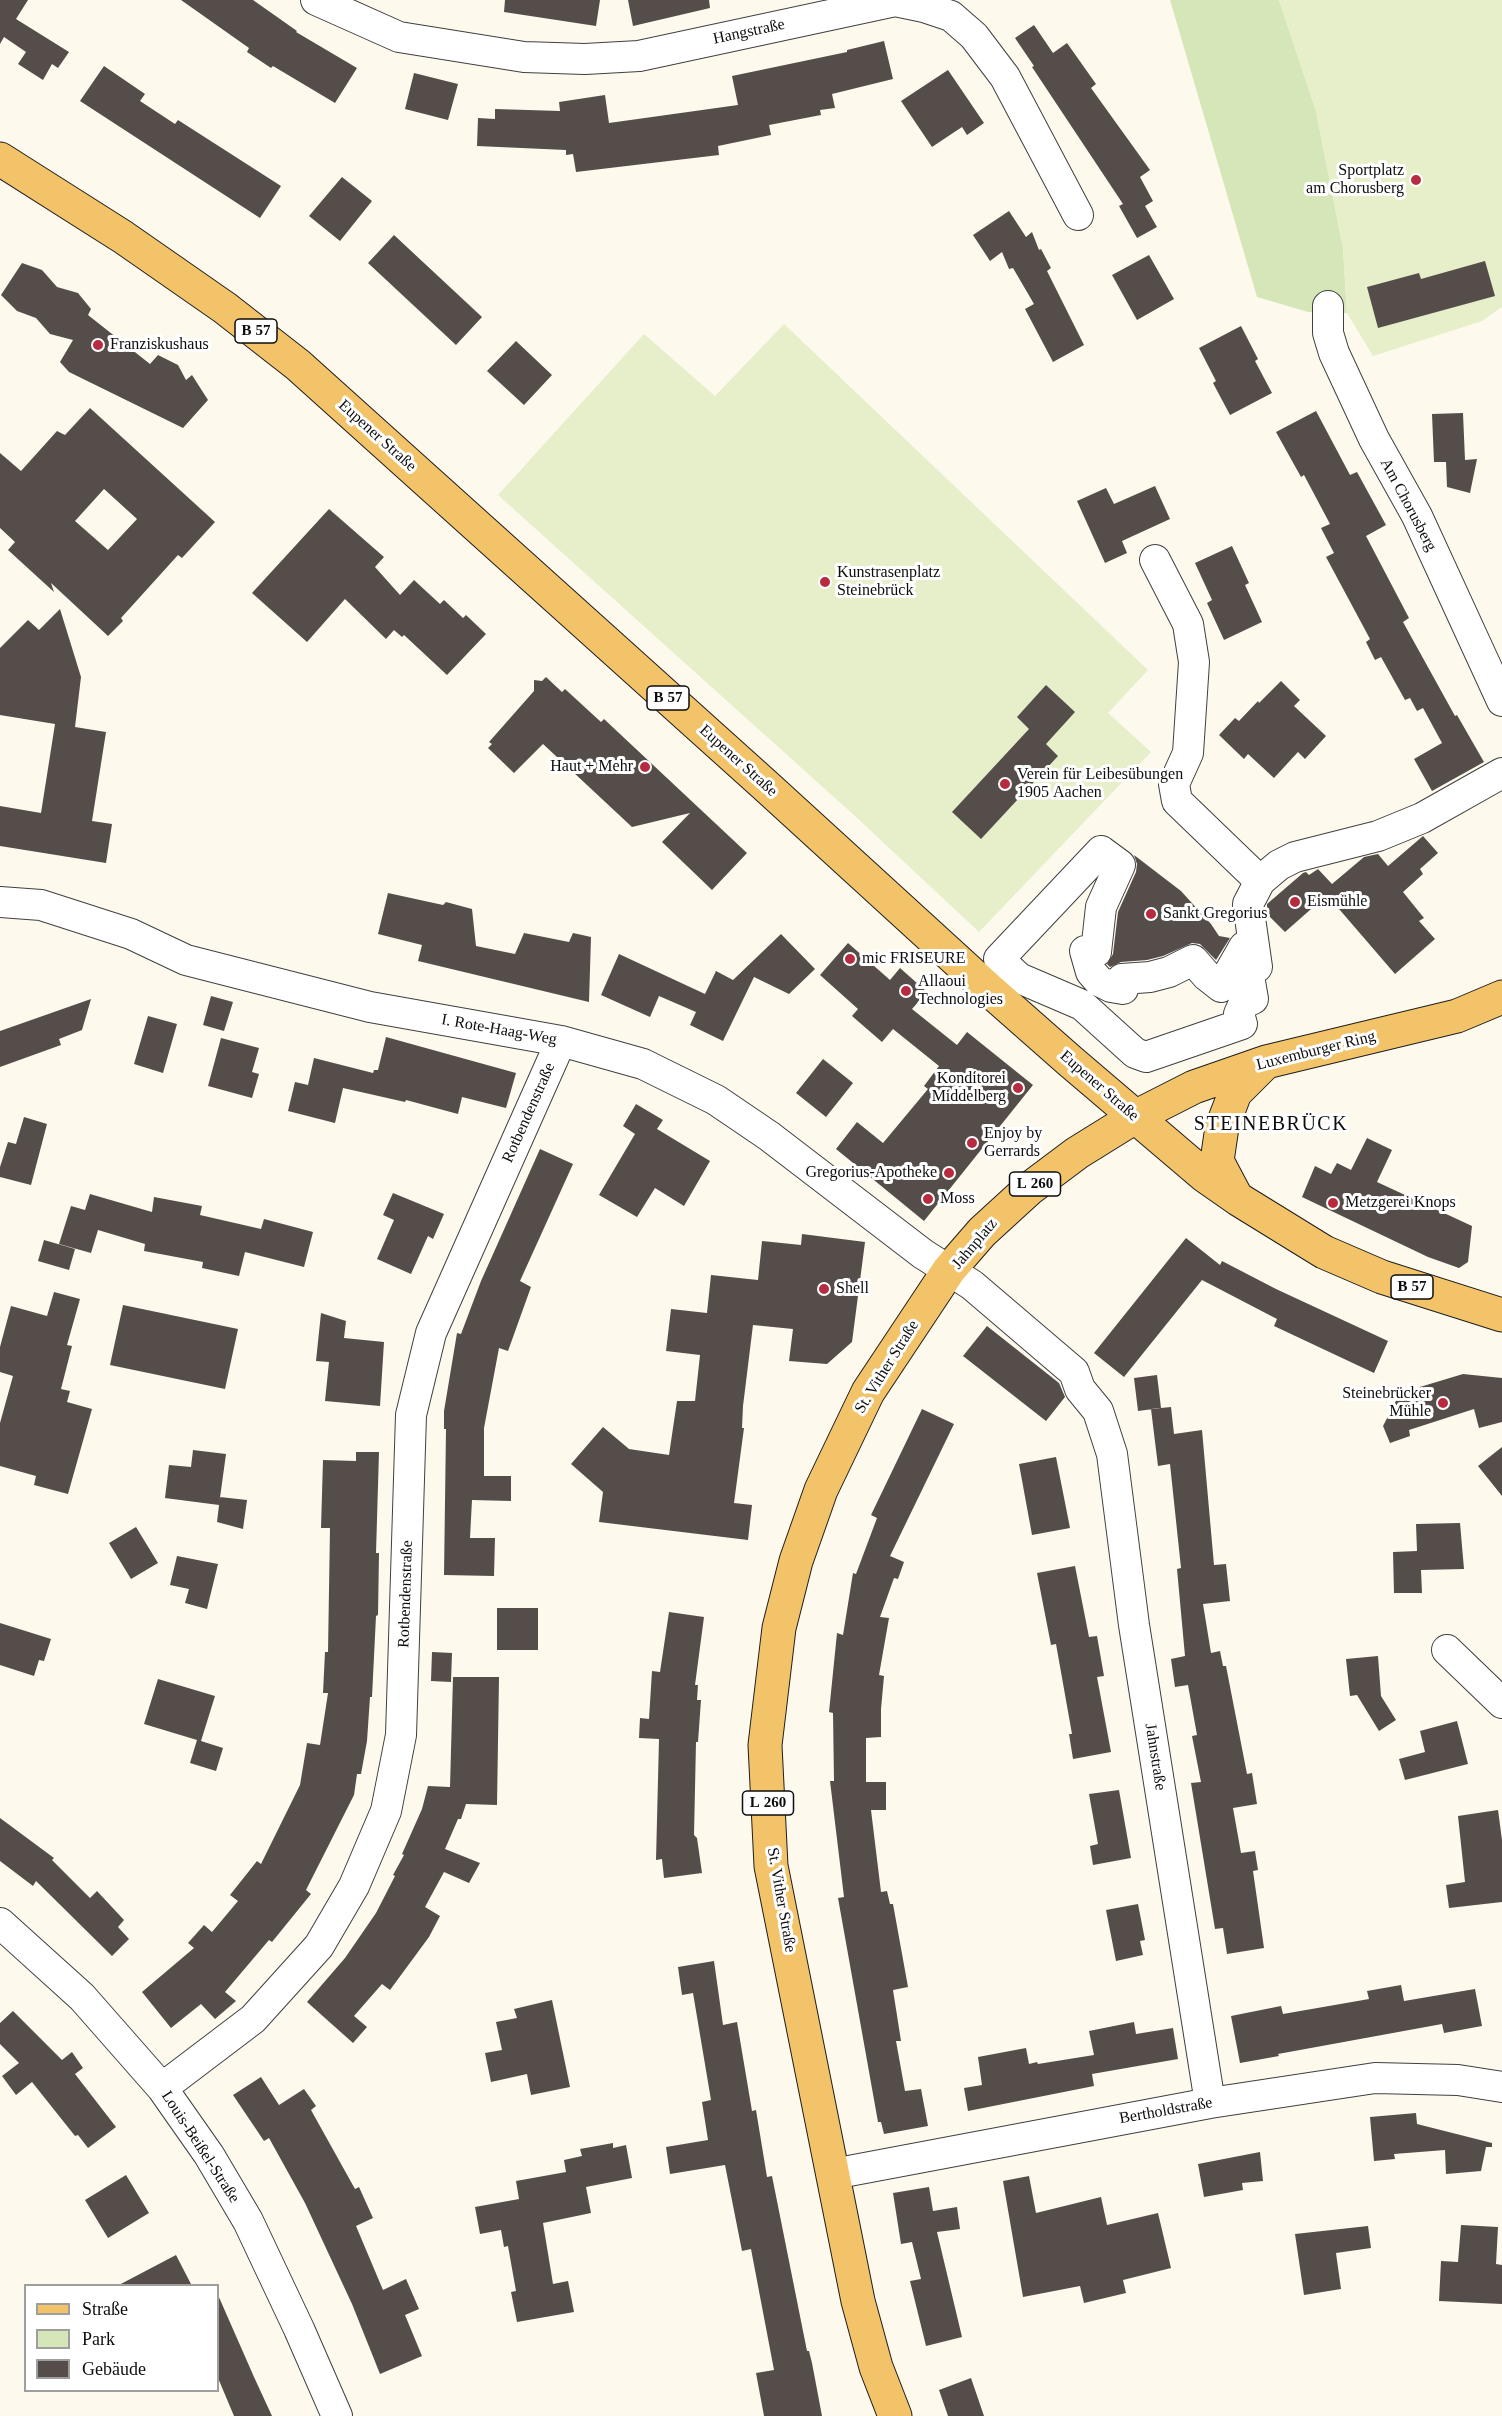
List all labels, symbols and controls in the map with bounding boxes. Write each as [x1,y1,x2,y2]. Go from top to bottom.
street label: Hangstraße [711,15,787,49]
place label: Sportplatz am Chorusberg [1306,161,1404,199]
marker: Sportplatz am Chorusberg [1409,173,1423,187]
road number: B 57 [235,319,277,343]
place label: Franziskushaus [110,335,209,355]
marker: Franziskushaus [91,338,105,352]
street label: Eupener Straße [334,396,420,476]
street label: Am Chorusberg [1375,455,1441,555]
place label: Kunstrasenplatz Steinebrück [837,563,940,601]
marker: Kunstrasenplatz Steinebrück [818,575,832,589]
road number: B 57 [647,686,689,710]
street label: Eupener Straße [695,721,781,801]
place label: Haut + Mehr [550,757,633,777]
marker: Haut + Mehr [638,760,652,774]
place label: Verein für Leibesübungen 1905 Aachen [1017,765,1183,803]
marker: Verein für Leibesübungen 1905 Aachen [998,777,1012,791]
place label: Eismühle [1307,892,1367,912]
marker: Eismühle [1288,895,1302,909]
place label: Sankt Gregorius [1163,904,1267,924]
marker: Sankt Gregorius [1144,907,1158,921]
place label: mic FRISEURE [862,949,966,969]
marker: mic FRISEURE [843,952,857,966]
place label: Allaoui Technologies [918,972,1003,1010]
marker: Allaoui Technologies [899,984,913,998]
street label: I. Rote-Haag-Weg [440,1010,558,1050]
street label: Luxemburger Ring [1255,1027,1377,1075]
street label: Eupener Straße [1056,1047,1142,1125]
street label: Rotbendenstraße [498,1060,560,1166]
place label: Konditorei Middelberg [932,1069,1006,1107]
marker: Konditorei Middelberg [1011,1081,1025,1095]
district label: STEINEBRÜCK [1194,1113,1348,1137]
place label: Enjoy by Gerrards [984,1124,1042,1162]
marker: Enjoy by Gerrards [965,1136,979,1150]
place label: Gregorius-Apotheke [805,1163,937,1183]
marker: Gregorius-Apotheke [942,1166,956,1180]
road number: L 260 [1010,1172,1060,1196]
place label: Moss [940,1189,975,1209]
marker: Moss [921,1192,935,1206]
place label: Metzgerei Knops [1345,1193,1456,1213]
marker: Metzgerei Knops [1326,1196,1340,1210]
street label: Jahnplatz [948,1215,1002,1273]
road number: B 57 [1391,1275,1433,1299]
place label: Shell [836,1279,869,1299]
marker: Shell [817,1282,831,1296]
street label: St. Vither Straße [851,1317,923,1417]
place label: Steinebrücker Mühle [1342,1384,1431,1422]
marker: Steinebrücker Mühle [1436,1396,1450,1410]
street label: Rotbendenstraße [395,1540,417,1648]
street label: Jahnstraße [1140,1722,1170,1792]
road number: L 260 [742,1791,794,1815]
street label: St. Vither Straße [762,1846,800,1954]
street label: Louis-Beißel-Straße [157,2087,243,2207]
street label: Bertholdstraße [1118,2093,1214,2129]
legend [24,2284,219,2392]
text: Straße [82,2299,128,2319]
text: Park [82,2329,115,2349]
text: Gebäude [82,2359,146,2379]

